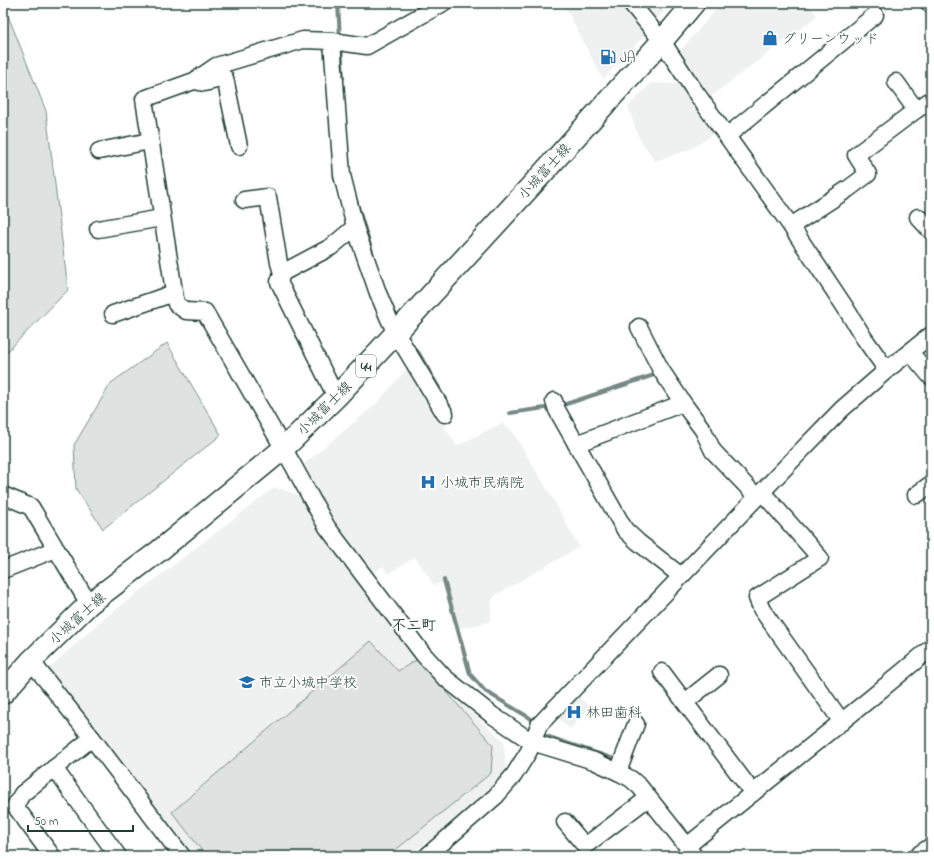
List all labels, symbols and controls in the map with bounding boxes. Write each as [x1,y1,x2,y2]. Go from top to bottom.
shop icon: グリーンウッド [761,29,779,47]
place label: グリーンウッド [782,29,879,50]
fuel station icon: JA [599,48,617,66]
place label: JA [620,48,635,69]
street label: 小城富士線 [514,139,576,205]
road number: 44 [356,355,376,377]
street label: 小城富士線 [293,377,357,441]
hospital icon: 小城市民病院 [419,473,437,491]
place label: 小城市民病院 [440,473,524,494]
street label: 小城富士線 [45,588,111,650]
district label: 不二町 [391,615,437,637]
school or university icon: 市立小城中学校 [238,673,256,691]
place label: 市立小城中学校 [259,673,357,694]
hospital icon: 林田歯科 [565,703,583,721]
place label: 林田歯科 [586,703,642,724]
scale bar [28,807,133,833]
text: 50 m [34,813,58,831]

